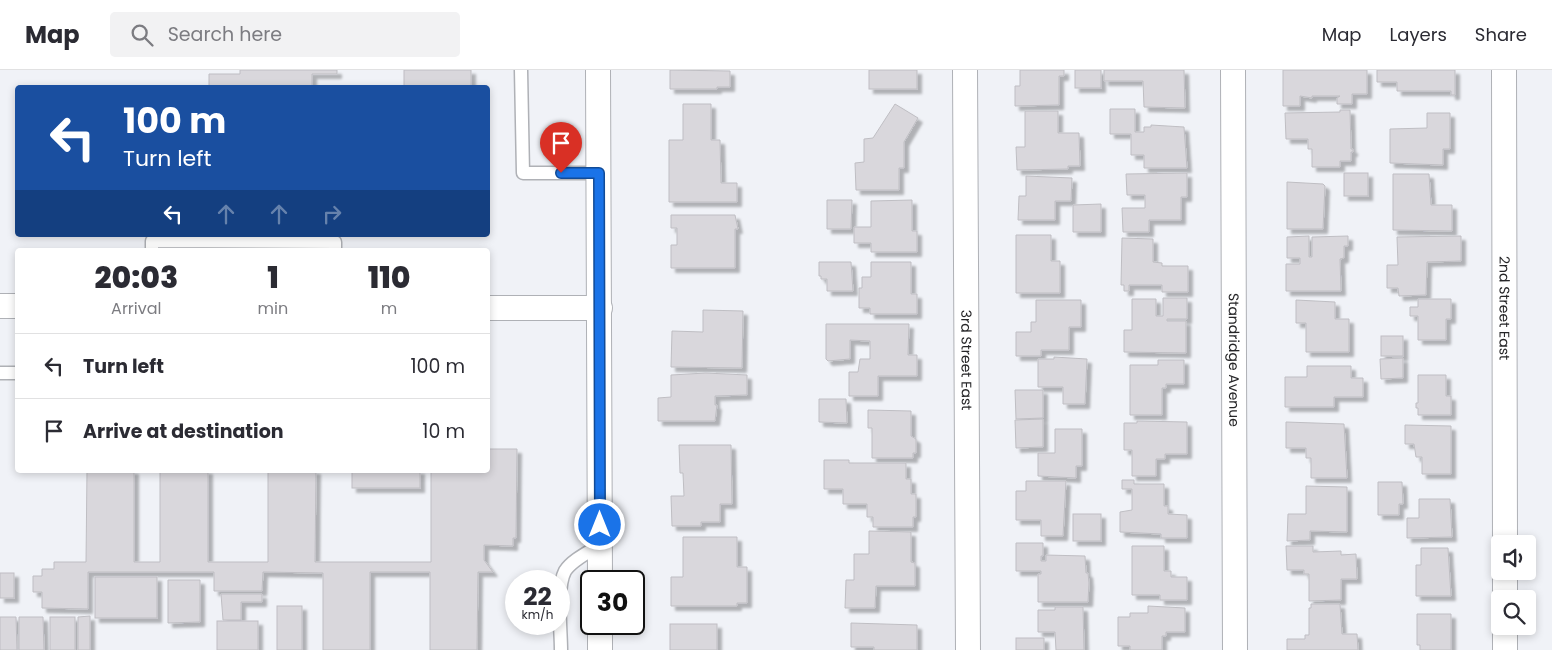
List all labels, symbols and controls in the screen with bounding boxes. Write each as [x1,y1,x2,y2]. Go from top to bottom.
search box [110,12,460,57]
text: Map [25,18,80,51]
icon: search [128,21,156,49]
text: Search here [168,21,282,48]
text: Map [1322,22,1362,47]
text: Layers [1390,22,1447,47]
text: Share [1475,22,1527,47]
text: 100 m [123,96,226,145]
icon: left [40,105,105,170]
pin [540,122,582,173]
icon: arrive [547,129,575,157]
text: Turn left [123,143,211,174]
icon: left [159,200,187,228]
icon: ahead [212,200,240,228]
icon: ahead [265,200,293,228]
icon: right [318,200,346,228]
text: 20:03 [94,256,178,299]
text: 1 [267,256,279,299]
text: 110 [368,256,411,299]
street label: 2nd Street East [1494,256,1515,360]
street label: Standridge Avenue [1224,293,1244,427]
text: Arrival [111,297,162,320]
text: min [258,297,288,320]
text: m [381,297,397,320]
street label: 3rd Street East [956,310,977,410]
icon: left [40,352,68,380]
text: Turn left [83,353,164,380]
text: 100 m [410,353,465,380]
icon: arrive [40,417,68,445]
text: Arrive at destination [83,418,284,445]
text: 10 m [422,418,465,445]
position arrow [573,498,625,550]
map controls [1491,535,1536,635]
button: sound [1491,535,1536,580]
speed limit sign: 30 [580,570,645,635]
text: 22 [523,579,552,614]
button: search [1491,590,1536,635]
text: km/h [522,606,553,623]

